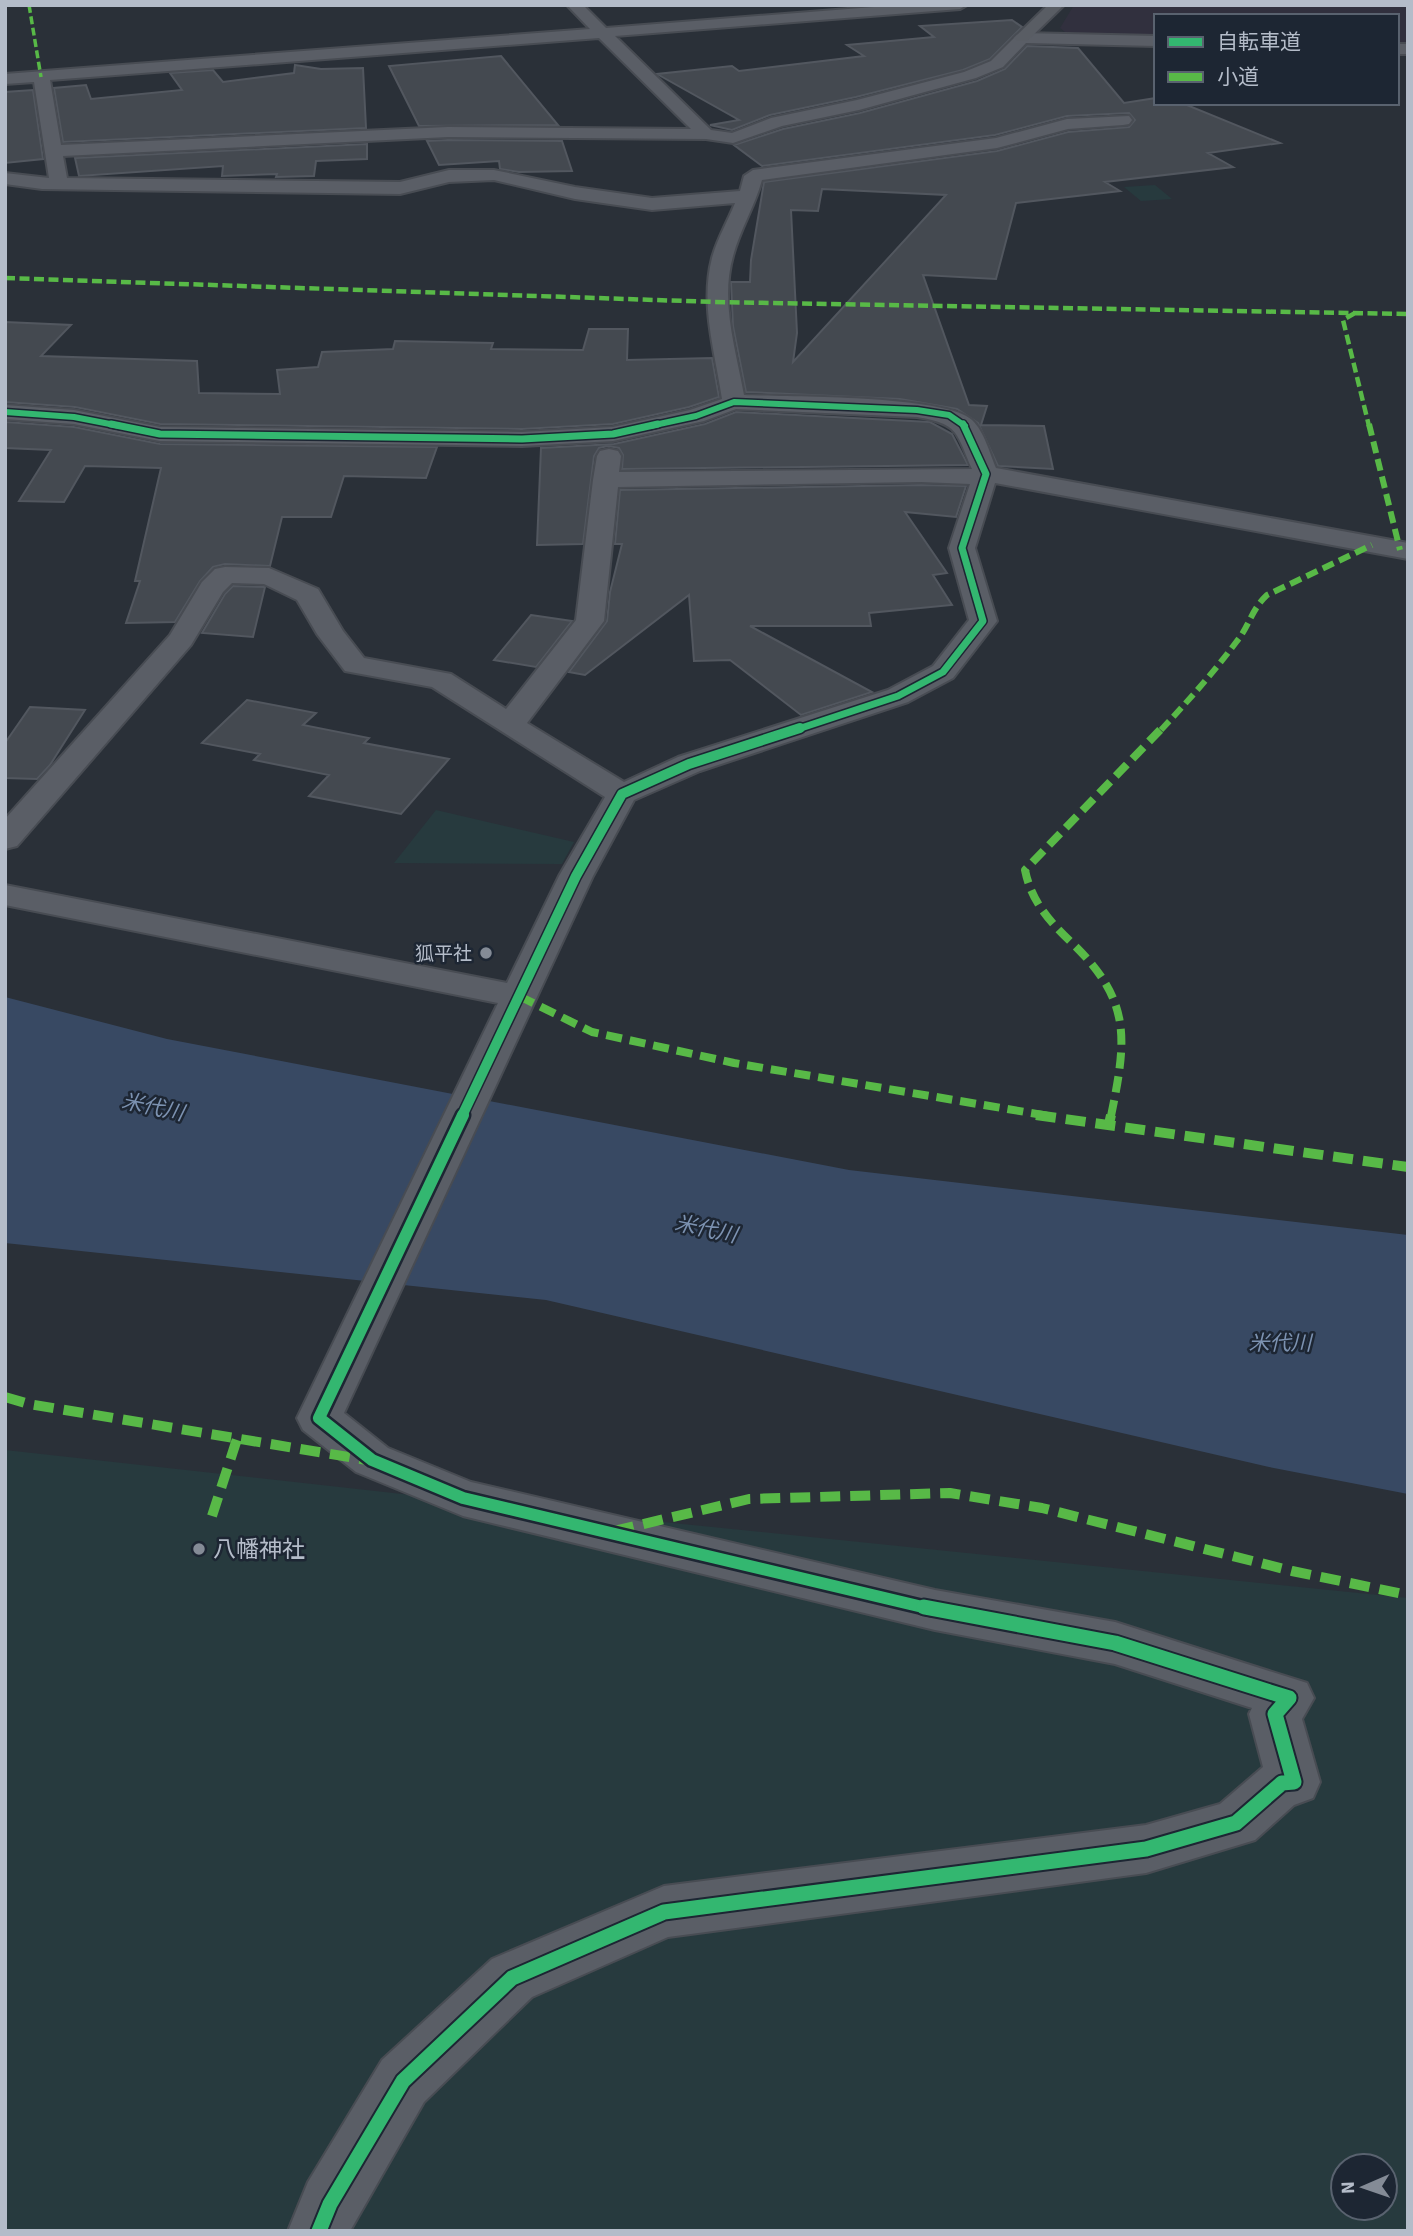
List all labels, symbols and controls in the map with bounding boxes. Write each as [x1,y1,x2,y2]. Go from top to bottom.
legend [1154,14,1399,105]
text: 自転車道 [1217,27,1301,57]
text: 小道 [1217,62,1259,92]
place label: 狐平社 [415,941,472,968]
marker: 狐平社 [478,945,494,961]
water label: 米代川 [119,1086,189,1129]
water label: 米代川 [672,1208,742,1251]
water label: 米代川 [1249,1328,1313,1358]
place label: 八幡神社 [213,1533,305,1566]
marker: 八幡神社 [191,1541,207,1557]
north arrow [1329,2152,1399,2222]
text: N [1335,2181,1362,2194]

